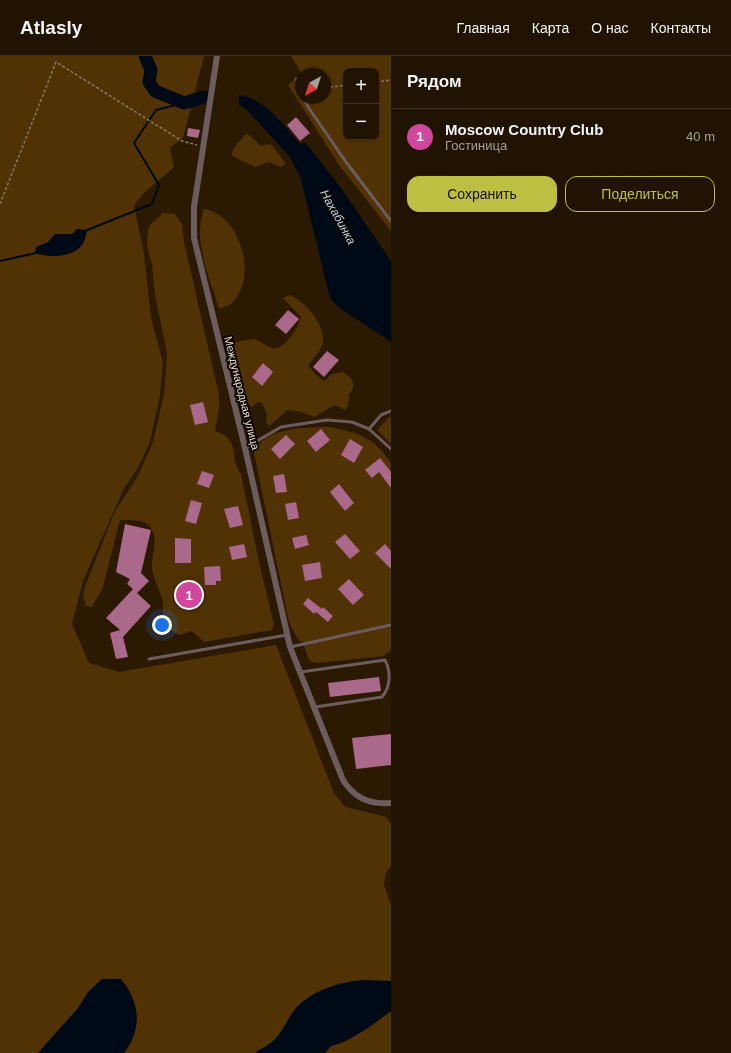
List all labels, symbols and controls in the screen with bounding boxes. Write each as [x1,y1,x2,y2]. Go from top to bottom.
text: Atlasly [20,17,82,38]
text: Главная [456,20,510,36]
text: Карта [532,20,569,36]
text: О нас [591,20,629,36]
text: Контакты [651,20,711,36]
north arrow [295,68,331,104]
map controls [343,68,379,140]
button: + [343,68,379,104]
text: Рядом [407,72,462,91]
button: − [343,104,379,140]
text: Moscow Country Club [445,121,603,138]
text: 1 [416,129,424,144]
text: 40 m [686,129,715,144]
text: Гостиница [445,138,507,153]
button: Сохранить [407,176,557,212]
button: Поделиться [565,176,715,212]
water label: Нахабинка [317,187,359,247]
street label: Международная улица [222,335,262,452]
pin: 1 [176,580,202,610]
your location [152,615,172,635]

